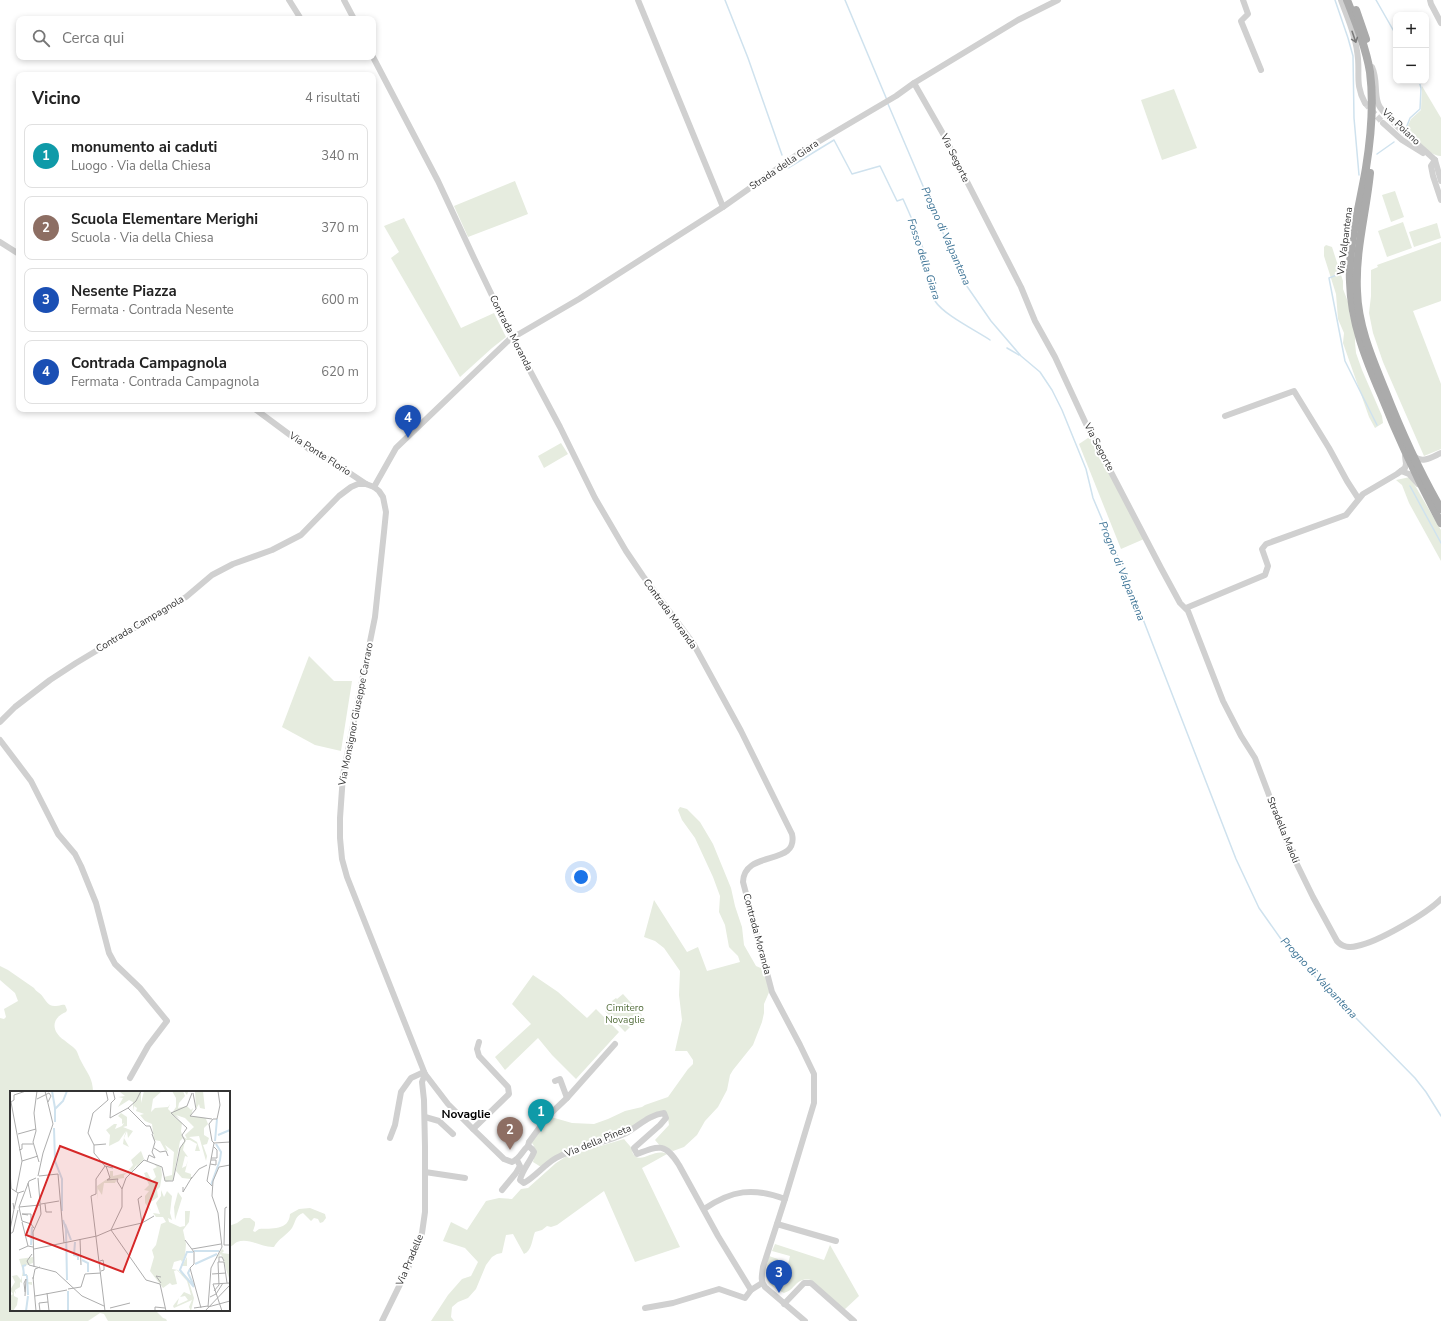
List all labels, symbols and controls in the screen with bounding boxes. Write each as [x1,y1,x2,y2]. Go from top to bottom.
map controls [1393,12,1429,84]
button: + [1393,12,1429,48]
search box [16,16,376,60]
icon: search [30,27,52,49]
text: Cerca qui [62,28,124,48]
one-way arrow [1350,31,1358,43]
button: − [1393,48,1429,84]
text: Vicino [32,87,81,110]
text: 4 risultati [305,89,360,107]
street label: Via Poiano [1378,105,1424,149]
street label: Via Segorte [937,130,973,185]
text: monumento ai caduti [71,137,217,157]
street label: Strada della Giara [747,137,821,193]
text: 1 [42,147,50,165]
text: 340 m [321,147,359,165]
text: Luogo · Via della Chiesa [71,157,211,175]
water label: Progno di Valpantena [917,184,975,288]
street label: Via Valpantena [1334,206,1356,277]
text: Scuola Elementare Merighi [71,209,258,229]
water label: Fosso della Giara [904,216,944,302]
text: 2 [42,219,50,237]
text: 370 m [321,219,359,237]
text: Scuola · Via della Chiesa [71,229,214,247]
text: Nesente Piazza [71,281,177,301]
text: 3 [42,291,50,309]
text: 600 m [321,291,359,309]
street label: Contrada Moranda [486,293,536,373]
text: Fermata · Contrada Nesente [71,301,234,319]
text: Contrada Campagnola [71,353,227,373]
text: 4 [42,363,50,381]
text: 620 m [321,363,359,381]
text: Fermata · Contrada Campagnola [71,373,259,391]
pin: 4 [395,405,421,438]
street label: Via Segorte [1080,420,1118,474]
street label: Via Ponte Florio [285,428,354,479]
water label: Progno di Valpantena [1095,519,1149,623]
street label: Contrada Moranda [640,576,700,652]
street label: Contrada Campagnola [93,592,187,656]
street label: Via Monsignor Giuseppe Carraro [335,641,377,788]
street label: Stradella Maioli [1263,795,1303,865]
your location [571,867,591,887]
street label: Contrada Moranda [739,892,775,976]
water label: Progno di Valpantena [1277,934,1361,1022]
park label: Cimitero Novaglie [605,1001,645,1027]
inset map [10,1091,230,1311]
pin: 1 [528,1099,554,1132]
district label: Novaglie [441,1106,491,1122]
pin: 2 [497,1117,523,1150]
street label: Via della Pineta [562,1121,633,1161]
street label: Via Pradelle [393,1232,427,1289]
pin: 3 [766,1260,792,1293]

